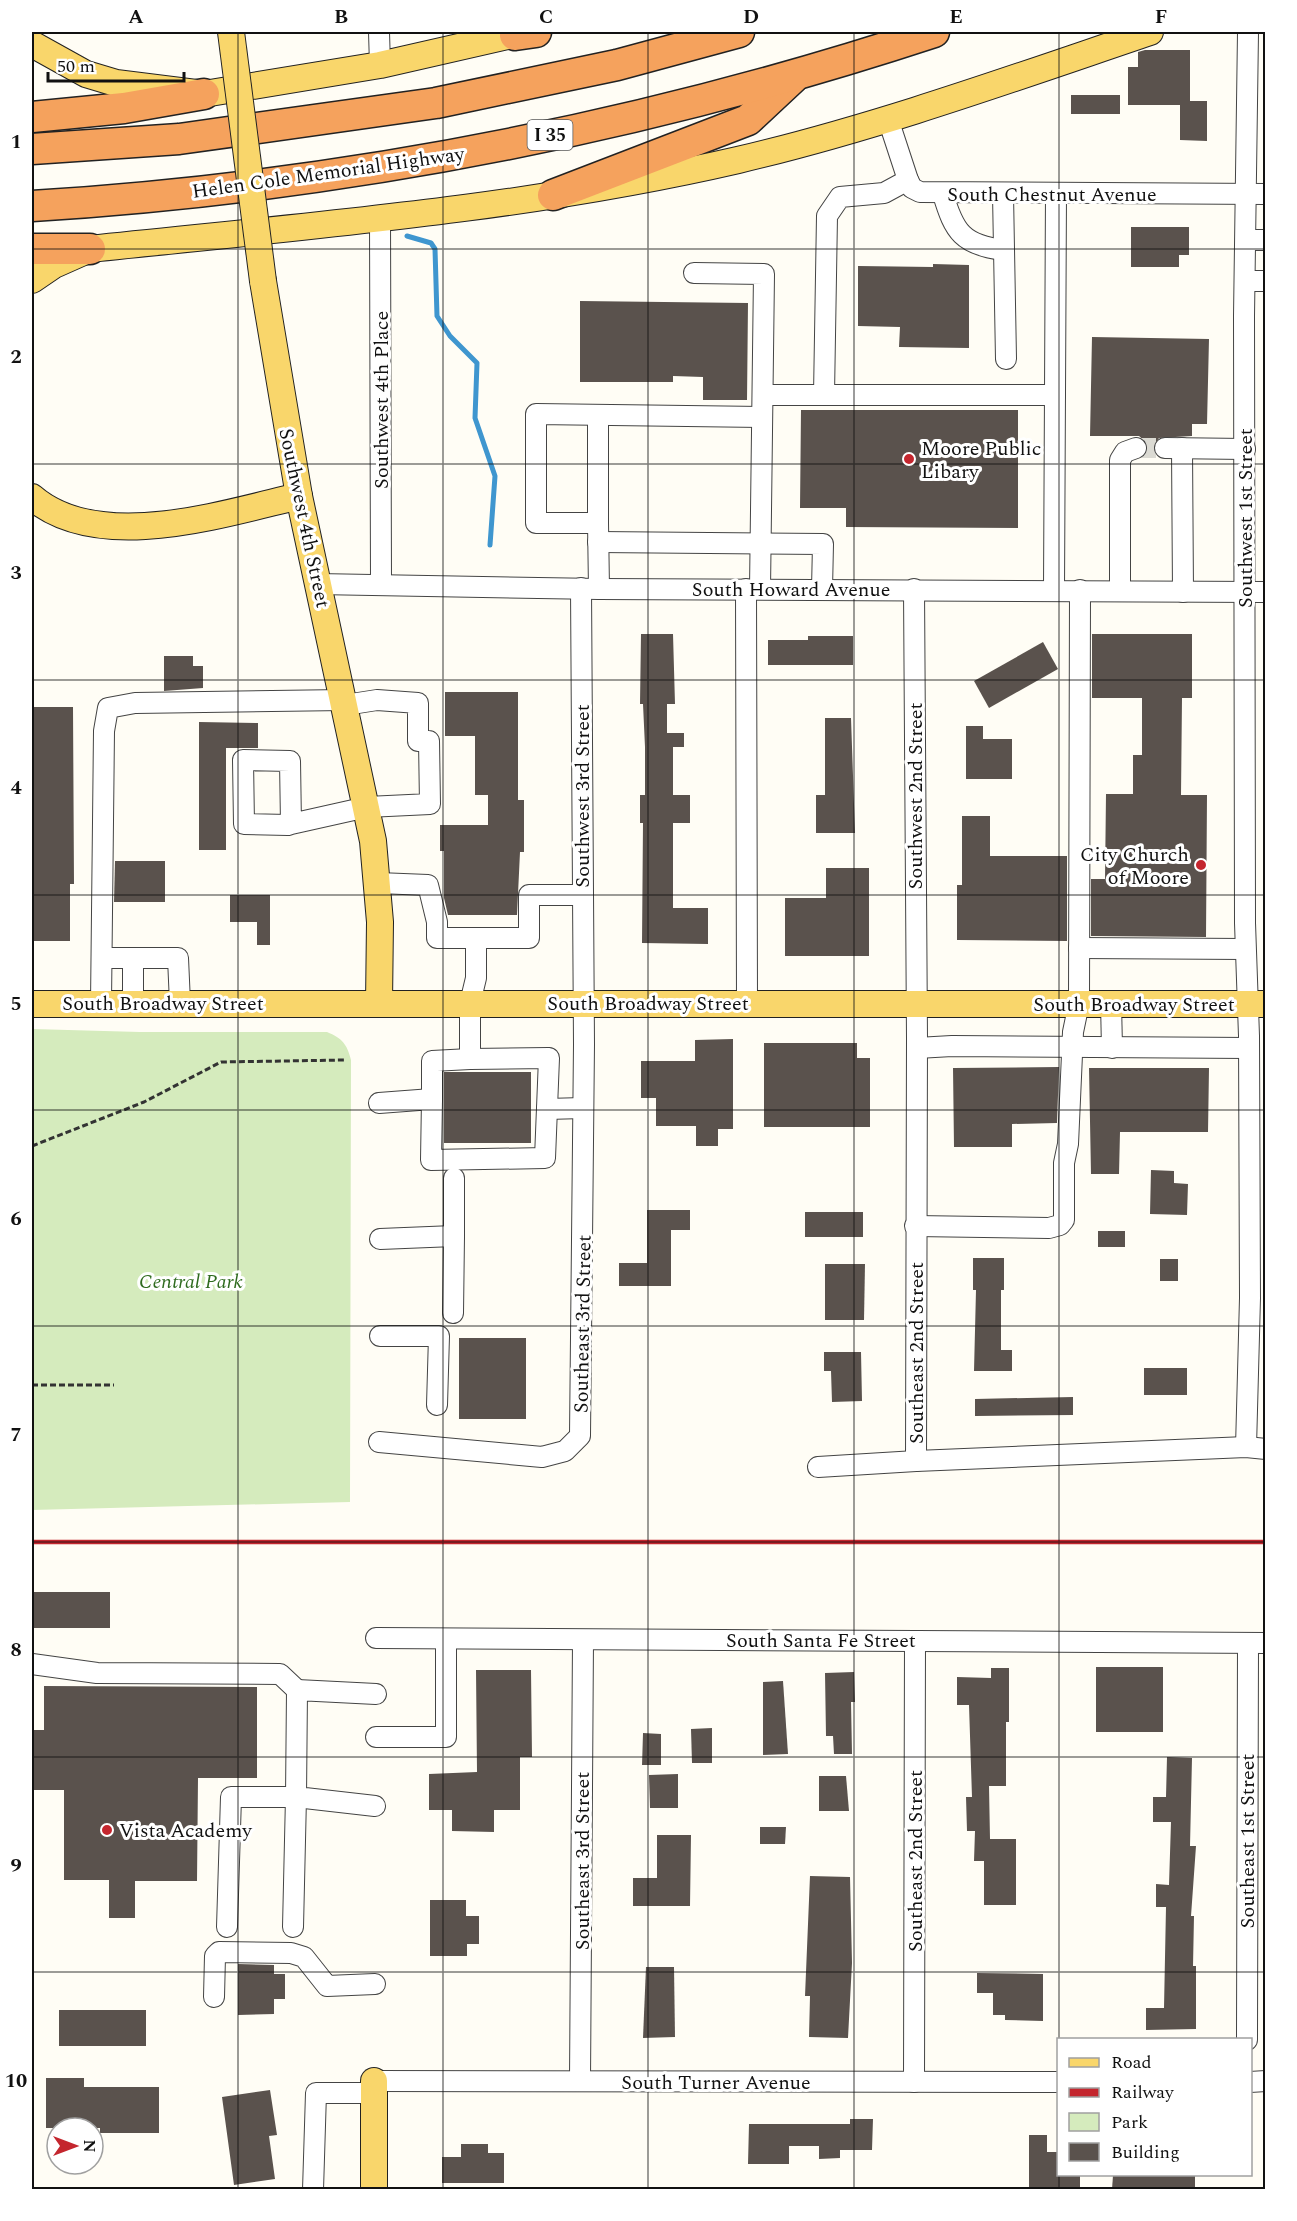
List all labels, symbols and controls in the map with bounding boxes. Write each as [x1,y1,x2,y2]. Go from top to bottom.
text: A [128,2,144,32]
text: B [334,2,348,32]
text: C [539,2,553,32]
text: D [743,2,759,32]
text: E [949,2,963,32]
text: F [1155,2,1167,32]
scale bar [48,45,184,83]
text: 50 m [57,53,95,80]
road number: I 35 [528,120,572,150]
text: 1 [10,127,22,157]
street label: Helen Cole Memorial Highway [190,139,468,207]
street label: South Chestnut Avenue [947,180,1157,210]
street label: Southwest 4th Place [367,311,397,489]
text: 2 [10,342,22,372]
street label: Southwest 4th Street [270,426,338,611]
street label: Southwest 1st Street [1231,428,1261,608]
place label: Moore Public Libary [921,434,1041,487]
marker: Moore Public Libary [902,452,916,466]
text: 3 [10,558,22,588]
street label: South Howard Avenue [692,575,890,605]
street label: Southwest 2nd Street [901,702,931,890]
street label: Southwest 3rd Street [568,704,598,888]
text: 4 [10,773,22,803]
place label: City Church of Moore [1080,840,1189,893]
marker: City Church of Moore [1194,858,1208,872]
text: 5 [10,989,22,1019]
street label: South Broadway Street [62,989,264,1019]
street label: South Broadway Street [547,989,749,1019]
street label: South Broadway Street [1033,990,1235,1020]
text: 6 [10,1204,22,1234]
street label: Southeast 3rd Street [566,1235,600,1413]
street label: Southeast 2nd Street [902,1262,932,1444]
park label: Central Park [139,1267,244,1297]
text: 7 [10,1420,22,1450]
street label: South Santa Fe Street [726,1626,916,1656]
text: 8 [10,1635,22,1665]
street label: Southeast 1st Street [1233,1754,1263,1928]
street label: Southeast 2nd Street [901,1770,931,1952]
street label: Southeast 3rd Street [568,1772,598,1950]
place label: Vista Academy [119,1816,253,1846]
marker: Vista Academy [100,1823,114,1837]
text: 9 [10,1851,22,1881]
legend [1057,2038,1252,2176]
text: Road [1111,2049,1152,2076]
text: 10 [5,2066,27,2096]
street label: South Turner Avenue [621,2068,811,2098]
text: Railway [1111,2079,1175,2106]
text: Park [1111,2109,1148,2136]
north arrow [45,2116,105,2176]
text: N [77,2139,101,2153]
text: Building [1111,2139,1180,2166]

